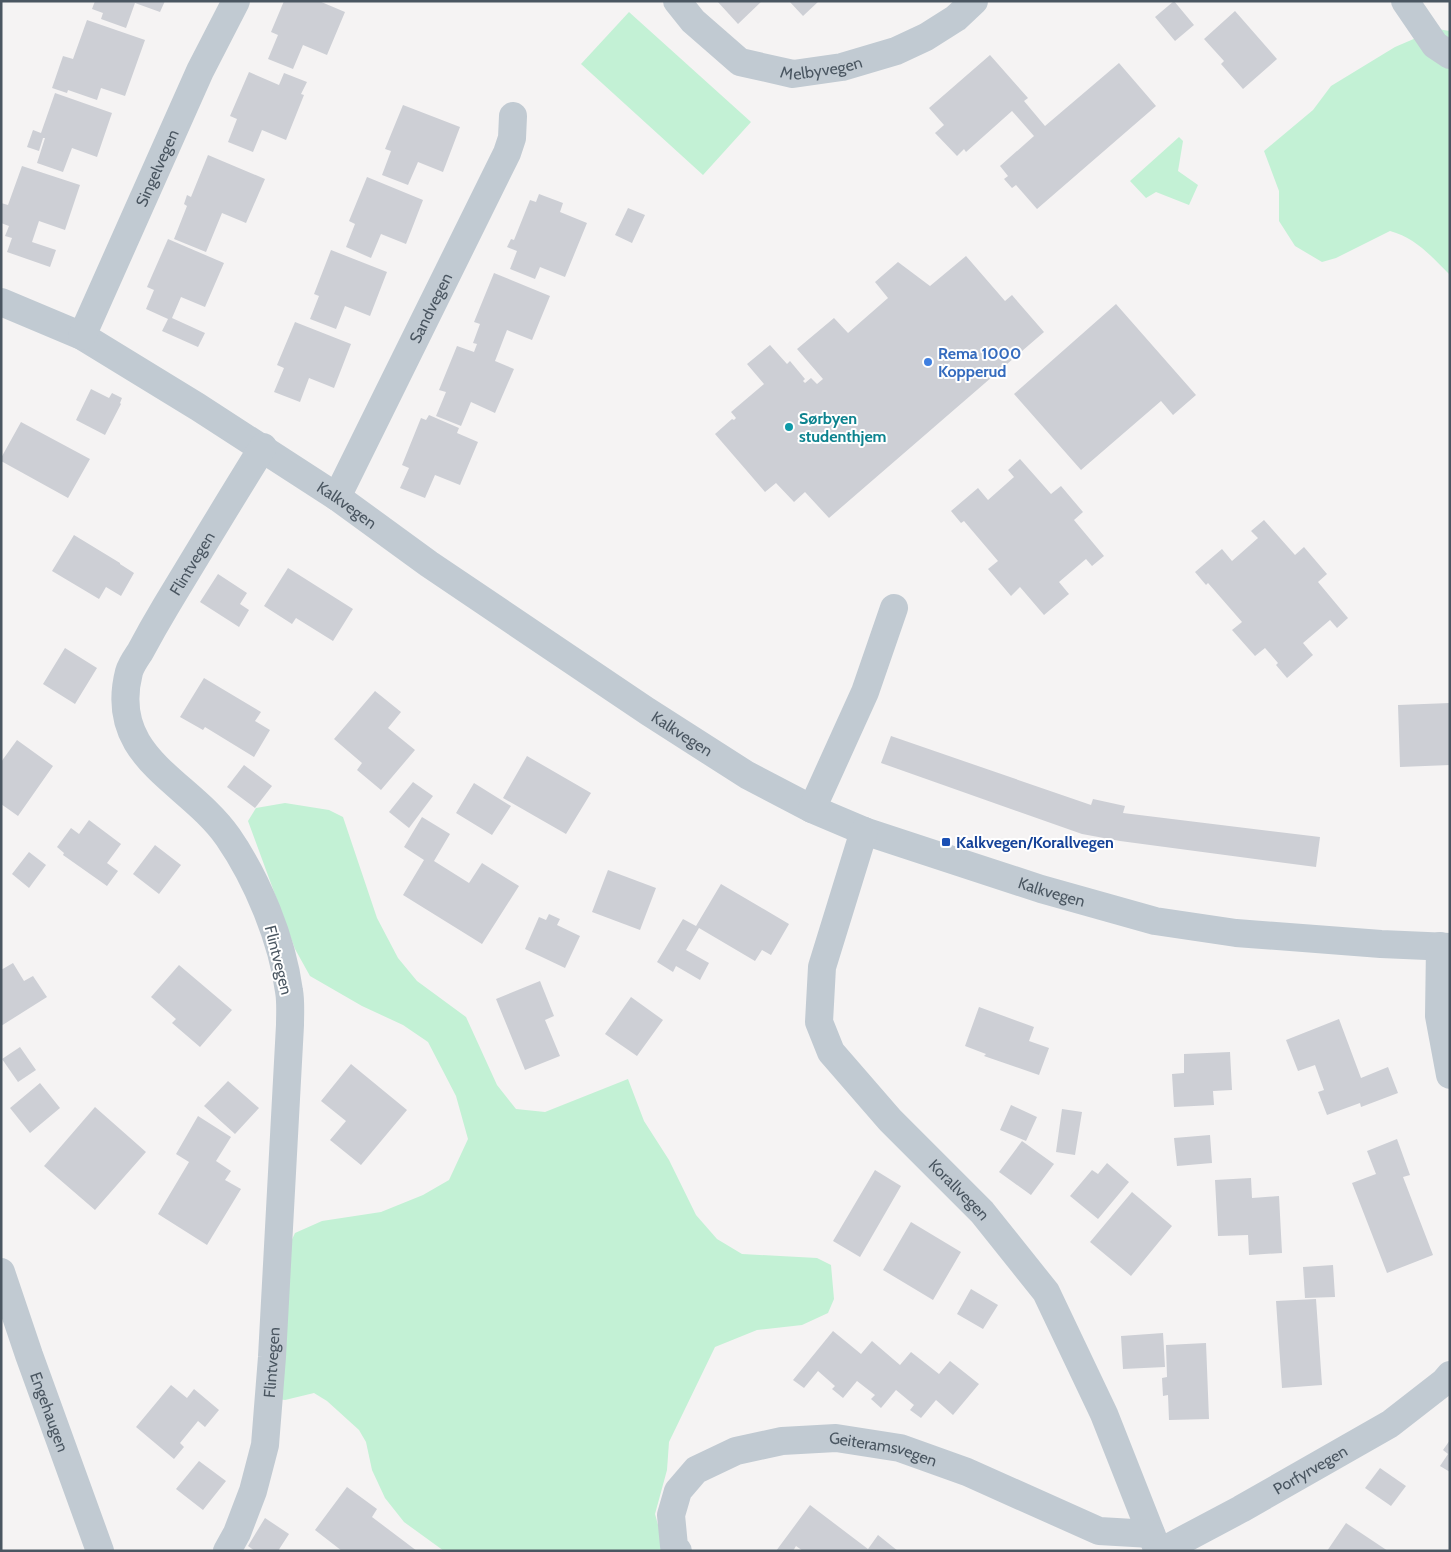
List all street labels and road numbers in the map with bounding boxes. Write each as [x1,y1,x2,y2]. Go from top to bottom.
street label: Melbyvegen [778,53,865,84]
street label: Singelvegen [132,127,183,210]
street label: Sandvegen [406,270,456,346]
street label: Kalkvegen [313,478,380,533]
street label: Flintvegen [166,528,219,599]
street label: Kalkvegen [648,707,716,761]
street label: Kalkvegen [1016,873,1087,911]
street label: Flintvegen [261,923,296,997]
street label: Korallvegen [925,1155,994,1224]
street label: Flintvegen [260,1326,284,1398]
street label: Engehaugen [26,1369,72,1455]
street label: Geiteramsvegen [829,1429,939,1470]
street label: Porfyrvegen [1270,1441,1351,1499]

